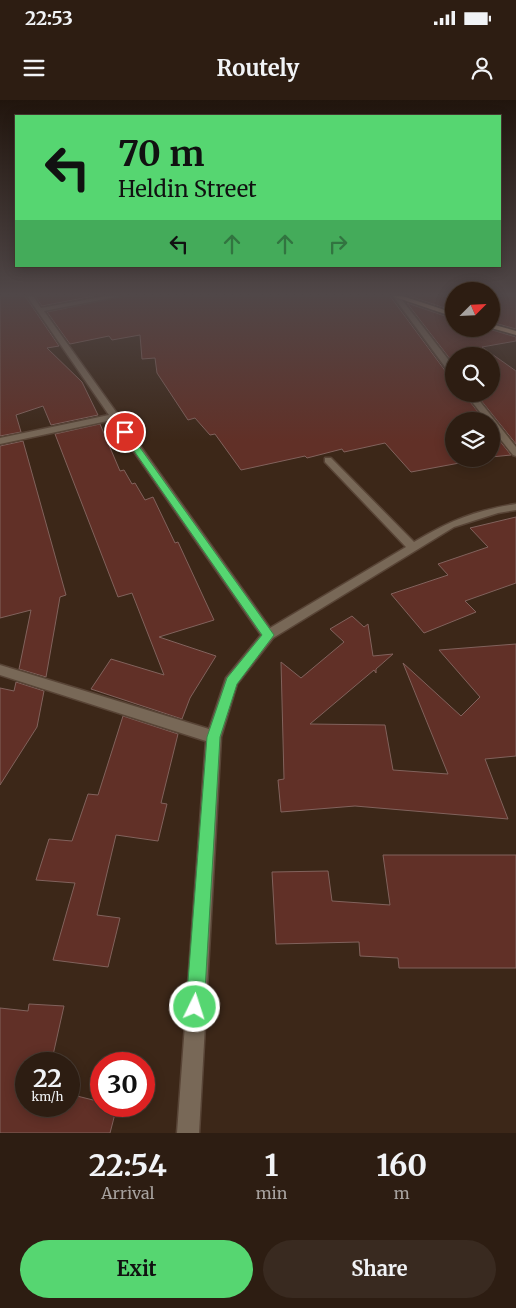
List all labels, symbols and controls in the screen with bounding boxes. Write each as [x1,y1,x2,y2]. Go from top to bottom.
text: 22:53 [25,6,73,30]
icon: menu [20,54,48,82]
text: Routely [217,54,299,82]
icon: person [468,54,496,82]
text: 70 m [118,132,205,176]
icon: left [35,135,100,200]
text: Heldin Street [118,175,257,203]
icon: left [165,230,193,258]
icon: ahead [218,230,246,258]
icon: ahead [271,230,299,258]
icon: right [324,230,352,258]
north arrow [445,282,500,338]
map controls [445,282,500,467]
button: search [445,347,500,402]
pin [104,411,146,453]
button: layers [445,412,500,467]
icon: arrive [111,418,139,446]
position arrow [168,980,220,1032]
speed limit sign: 30 [90,1052,155,1117]
text: 22 [33,1062,62,1094]
text: km/h [32,1089,63,1104]
text: 22:54 [89,1146,167,1184]
text: 1 [265,1146,278,1184]
text: 160 [376,1146,427,1184]
text: Arrival [101,1183,155,1203]
text: min [256,1183,287,1203]
text: m [394,1183,410,1203]
button: Exit [20,1240,253,1298]
button: Share [263,1240,496,1298]

